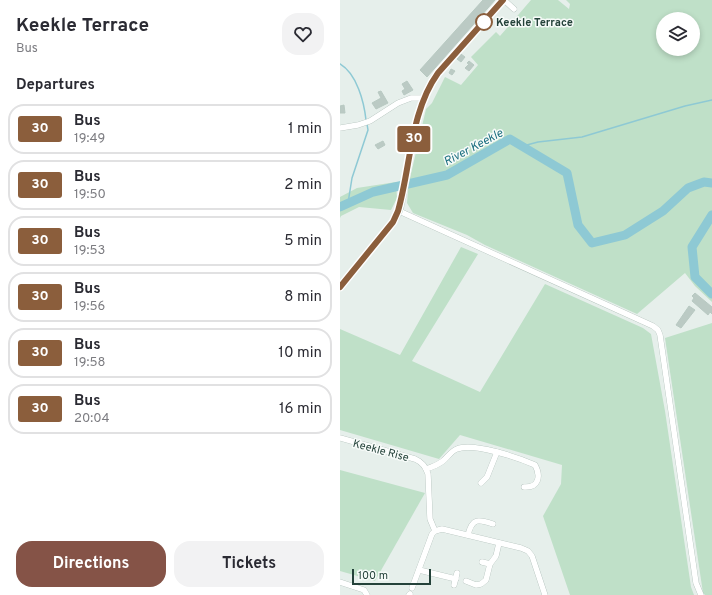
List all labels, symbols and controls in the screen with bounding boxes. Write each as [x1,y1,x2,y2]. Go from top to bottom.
map controls [656,12,700,56]
button: layers [656,12,700,56]
button: heart [282,13,324,55]
marker: Keekle Terrace [475,13,493,31]
text: Keekle Terrace [16,14,149,38]
place label: Keekle Terrace [496,16,573,30]
text: Bus [16,41,38,57]
text: Departures [16,76,95,95]
text: Bus [74,112,101,131]
text: 30 [31,120,49,137]
text: 1 min [288,120,322,139]
water label: River Keekle [441,125,507,170]
line badge: 30 [396,126,432,152]
text: 30 [405,130,423,147]
text: 19:49 [74,131,105,147]
text: Bus [74,168,101,187]
text: 30 [31,176,49,193]
text: 2 min [284,176,322,195]
text: 19:50 [74,187,106,203]
text: Bus [74,224,101,243]
text: 30 [31,232,49,249]
text: 5 min [284,232,322,251]
text: 19:53 [74,243,105,259]
text: Bus [74,280,101,299]
text: 30 [31,288,49,305]
text: 8 min [284,288,322,307]
text: 19:56 [74,299,105,315]
text: Bus [74,336,101,355]
text: 30 [31,344,49,361]
text: 10 min [278,344,322,363]
text: 19:58 [74,355,106,371]
text: Bus [74,392,101,411]
text: 30 [31,400,49,417]
text: 16 min [279,400,322,419]
text: 20:04 [74,411,110,427]
street label: Keekle Rise [351,437,410,465]
button: Directions [16,541,166,587]
button: Tickets [174,541,324,587]
scale bar [352,567,431,586]
text: 100 m [358,569,388,583]

